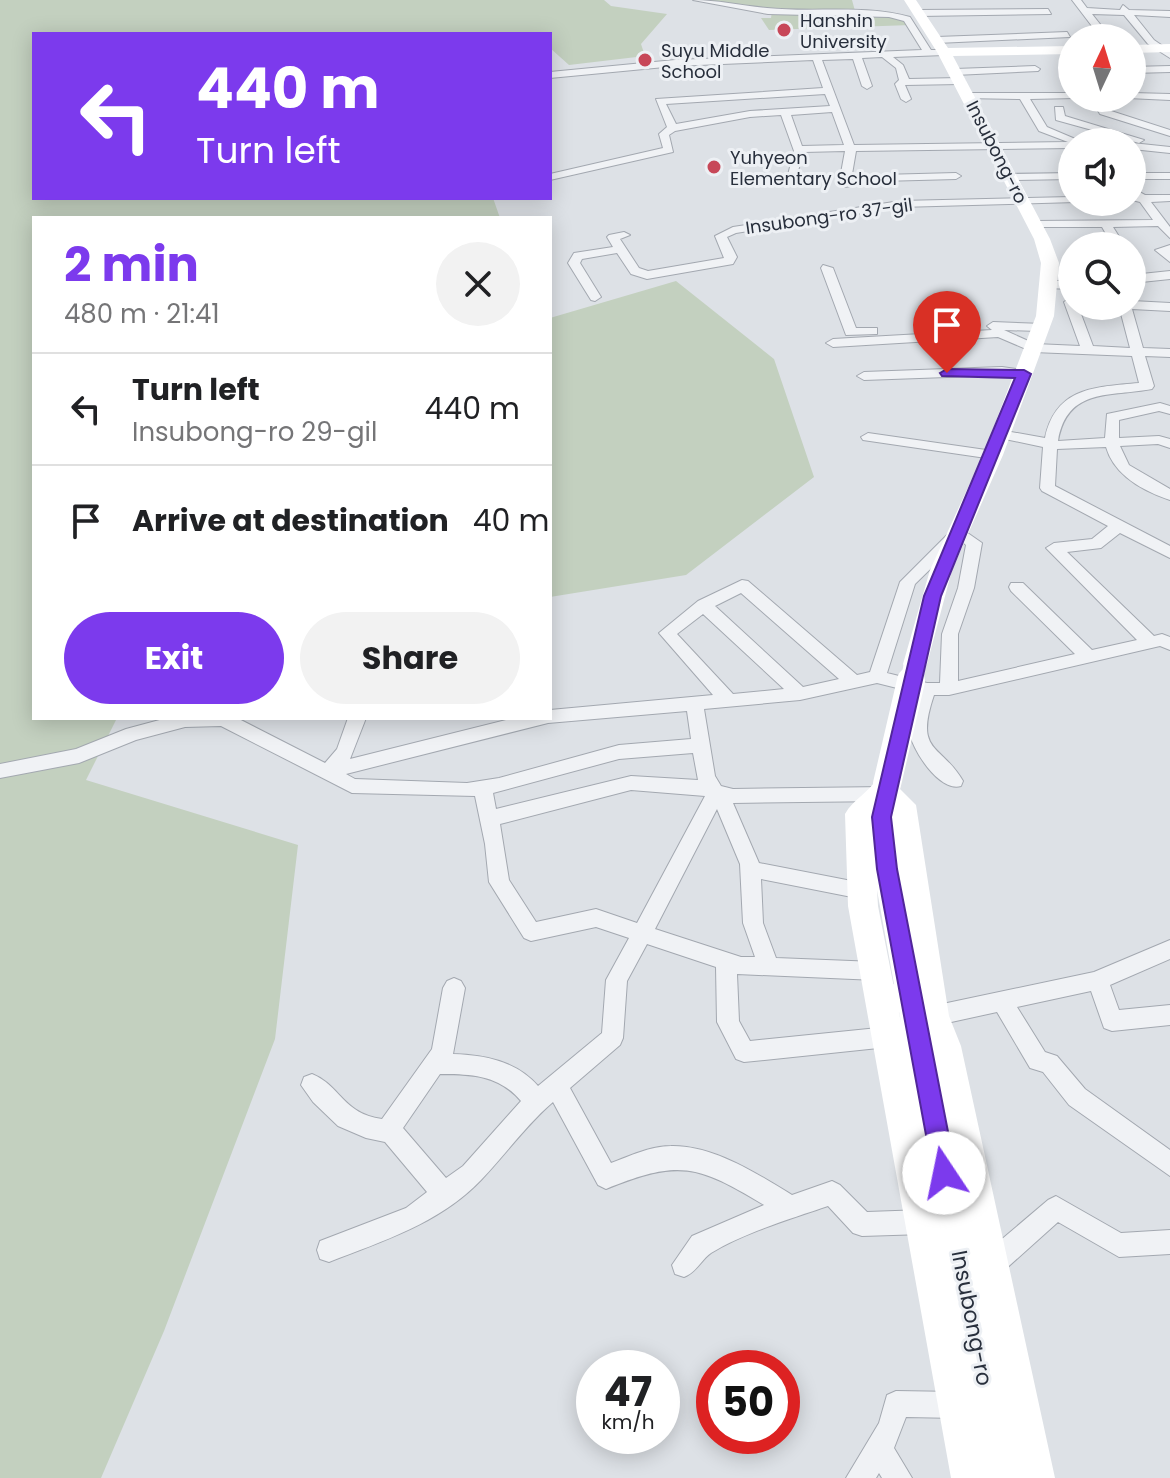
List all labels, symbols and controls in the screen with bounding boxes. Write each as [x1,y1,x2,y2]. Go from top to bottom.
place label: Hanshin University [800,8,887,54]
marker: Hanshin University [775,21,793,39]
north arrow [1058,24,1146,112]
map controls [1058,24,1146,320]
place label: Suyu Middle School [661,38,769,84]
text: 440 m [196,49,380,128]
marker: Suyu Middle School [636,51,654,69]
icon: left [64,64,168,168]
street label: Insubong-ro [960,96,1034,208]
text: Turn left [196,125,341,176]
button: sound [1058,128,1146,216]
place label: Yuhyeon Elementary School [730,145,897,191]
marker: Yuhyeon Elementary School [705,158,723,176]
street label: Insubong-ro 37-gil [744,192,914,240]
text: 2 min [64,231,199,298]
button: search [1058,232,1146,320]
button: close [436,242,520,326]
pin [913,291,981,373]
text: 480 m · 21:41 [64,296,220,332]
icon: arrive [925,303,969,347]
text: Turn left [132,368,260,411]
icon: left [64,387,108,431]
text: 440 m [425,387,520,430]
text: Insubong-ro 29-gil [132,414,377,450]
icon: arrive [64,499,108,543]
text: Arrive at destination [132,499,449,542]
text: 40 m [473,499,549,542]
button: Exit [64,612,284,704]
button: Share [300,612,520,704]
position arrow [902,1131,986,1215]
street label: Insubong-ro [944,1248,1000,1388]
speed limit sign: 50 [696,1350,800,1454]
text: 47 [604,1364,652,1420]
text: km/h [601,1408,655,1436]

